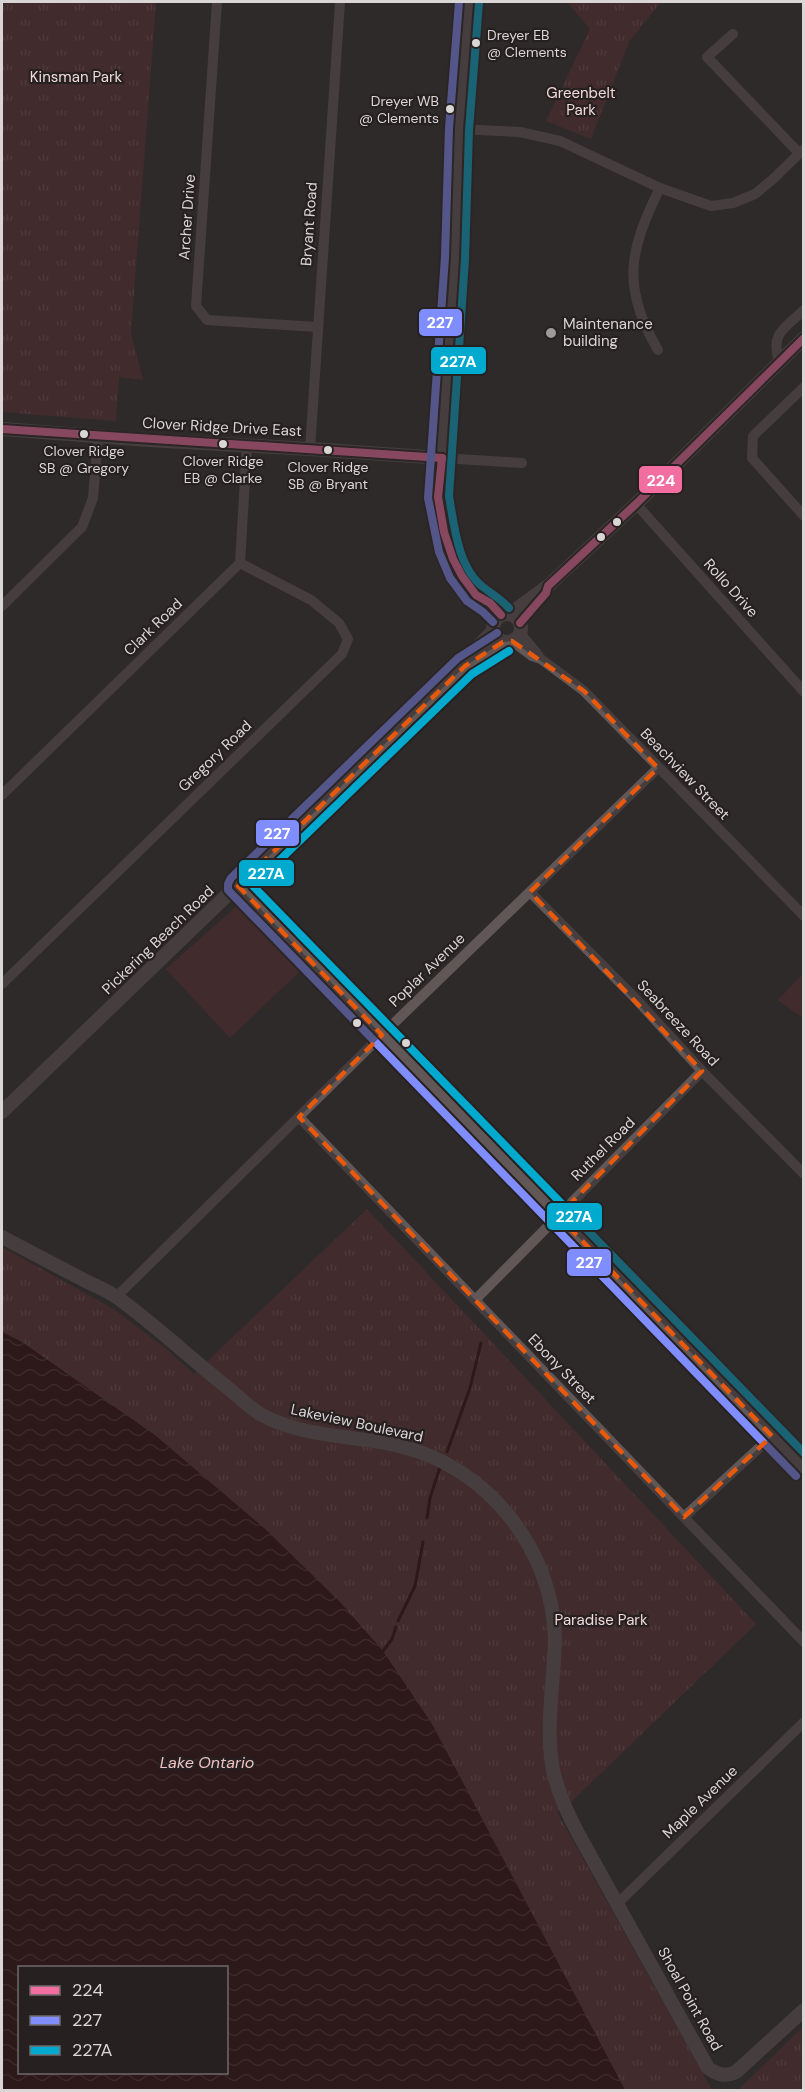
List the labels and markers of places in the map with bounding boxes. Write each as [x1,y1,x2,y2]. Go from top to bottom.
place label: Dreyer EB @ Clements [487,26,567,61]
marker: Dreyer EB @ Clements [470,37,482,49]
place label: Dreyer WB @ Clements [359,92,439,127]
marker: Dreyer WB @ Clements [444,103,456,115]
place label: Maintenance building [563,314,653,351]
marker: Maintenance building [544,326,558,340]
marker: Clover Ridge SB @ Gregory [78,428,90,440]
marker: Clover Ridge EB @ Clarke [217,438,229,450]
place label: Clover Ridge SB @ Gregory [39,442,129,477]
marker: Clover Ridge SB @ Bryant [322,444,334,456]
place label: Clover Ridge EB @ Clarke [183,452,264,487]
place label: Clover Ridge SB @ Bryant [288,458,369,493]
unlabelled marker [611,516,623,528]
unlabelled marker [595,531,607,543]
unlabelled marker [351,1017,363,1029]
unlabelled marker [400,1037,412,1049]

